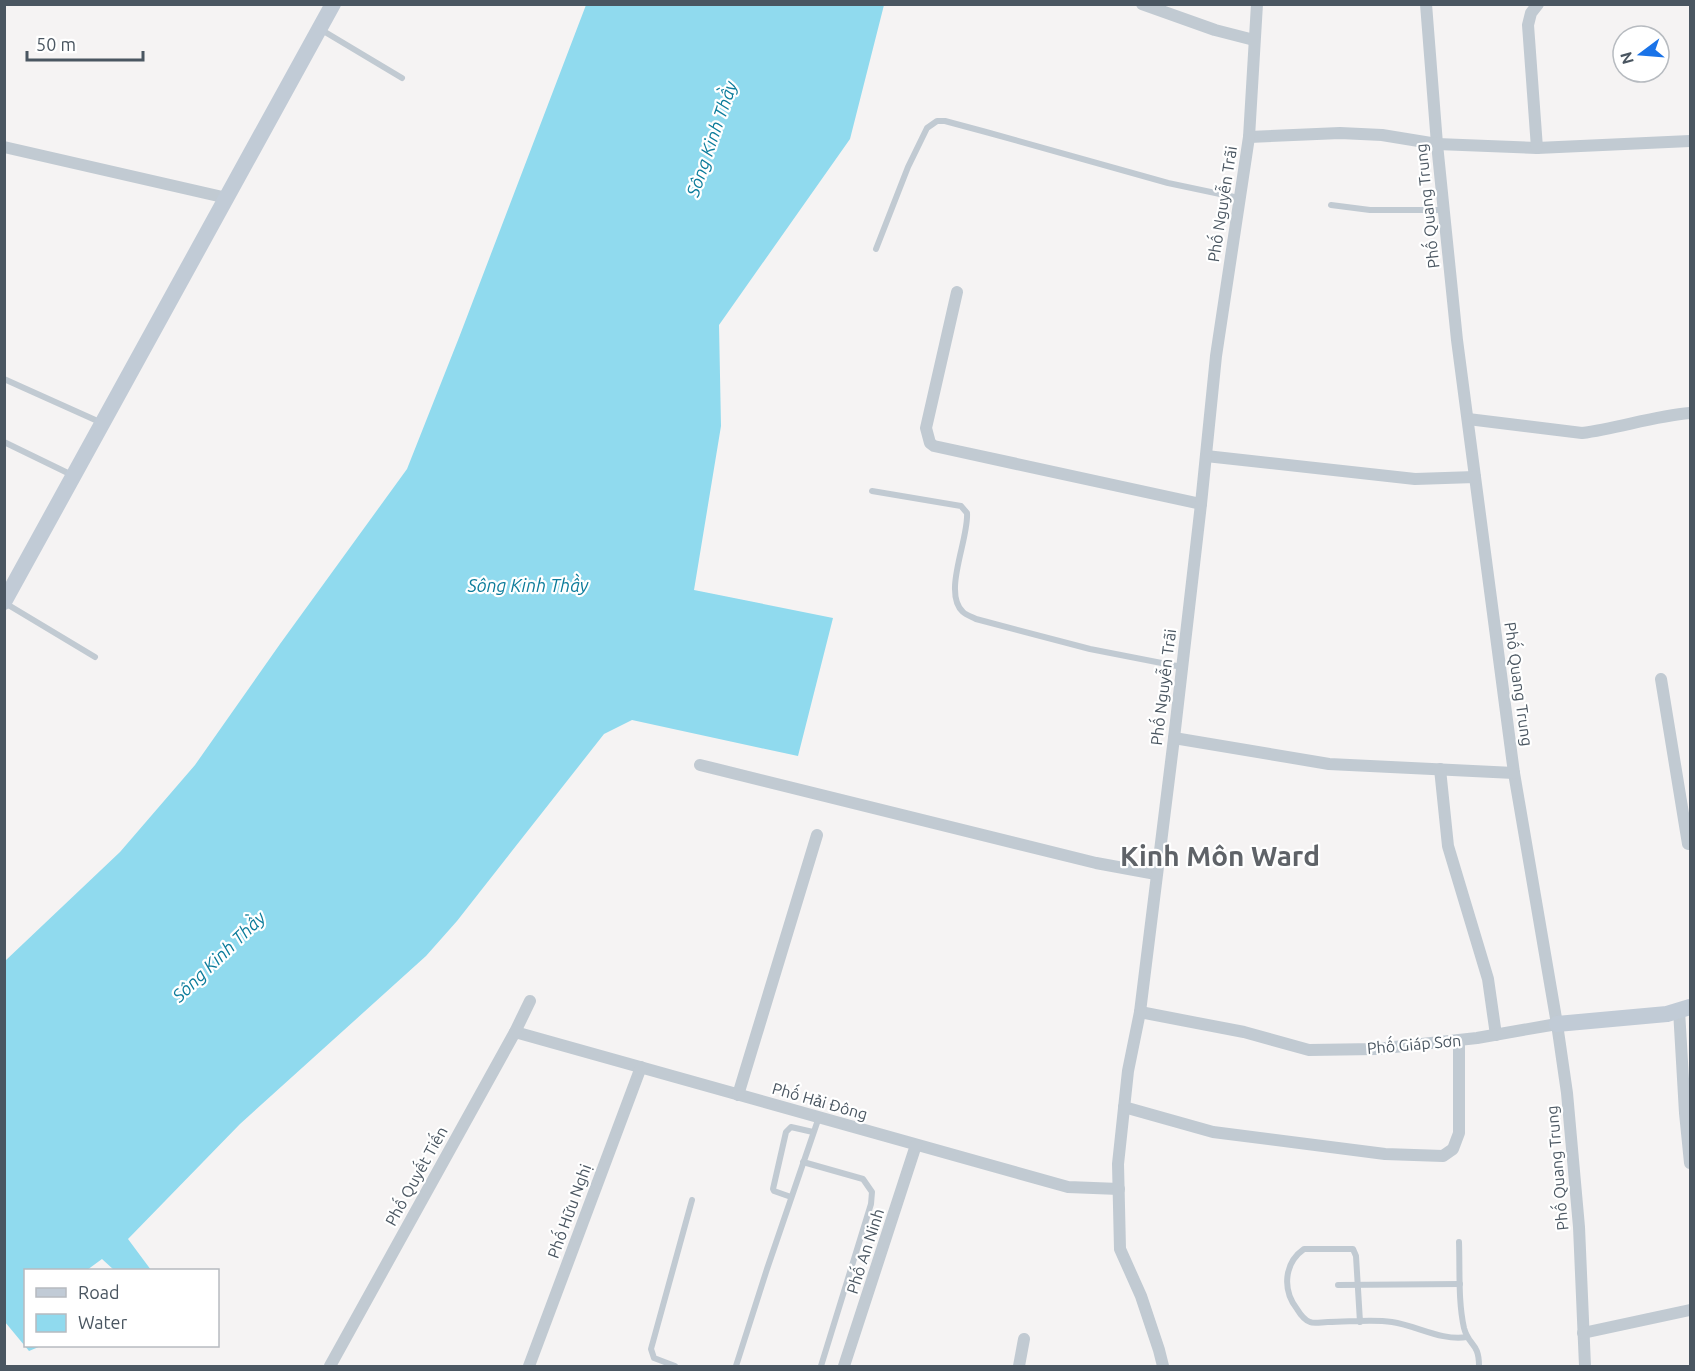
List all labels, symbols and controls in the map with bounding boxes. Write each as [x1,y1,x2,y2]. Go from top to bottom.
scale bar [27,24,142,62]
north arrow [1611,24,1671,84]
text: 50 m [36,34,76,54]
text: N [1616,50,1637,66]
water label: Sông Kinh Thầy [679,77,740,200]
street label: Phố Quang Trung [1409,143,1443,270]
street label: Phố Nguyễn Trãi [1201,144,1240,263]
water label: Sông Kinh Thầy [467,573,589,595]
street label: Phố Quang Trung [1501,620,1540,747]
street label: Phố Nguyễn Trãi [1144,627,1179,746]
district label: Kinh Môn Ward [1120,840,1320,871]
water label: Sông Kinh Thầy [166,905,269,1006]
street label: Phố Giáp Sơn [1366,1028,1462,1057]
street label: Phố Hải Đông [770,1076,871,1123]
street label: Phố Quang Trung [1540,1105,1571,1232]
street label: Phố Quyết Tiến [379,1122,451,1229]
street label: Phố Hữu Nghị [541,1161,594,1260]
street label: Phố An Ninh [840,1205,887,1296]
legend [24,1269,219,1347]
text: Road [78,1282,120,1302]
text: Water [78,1312,128,1332]

